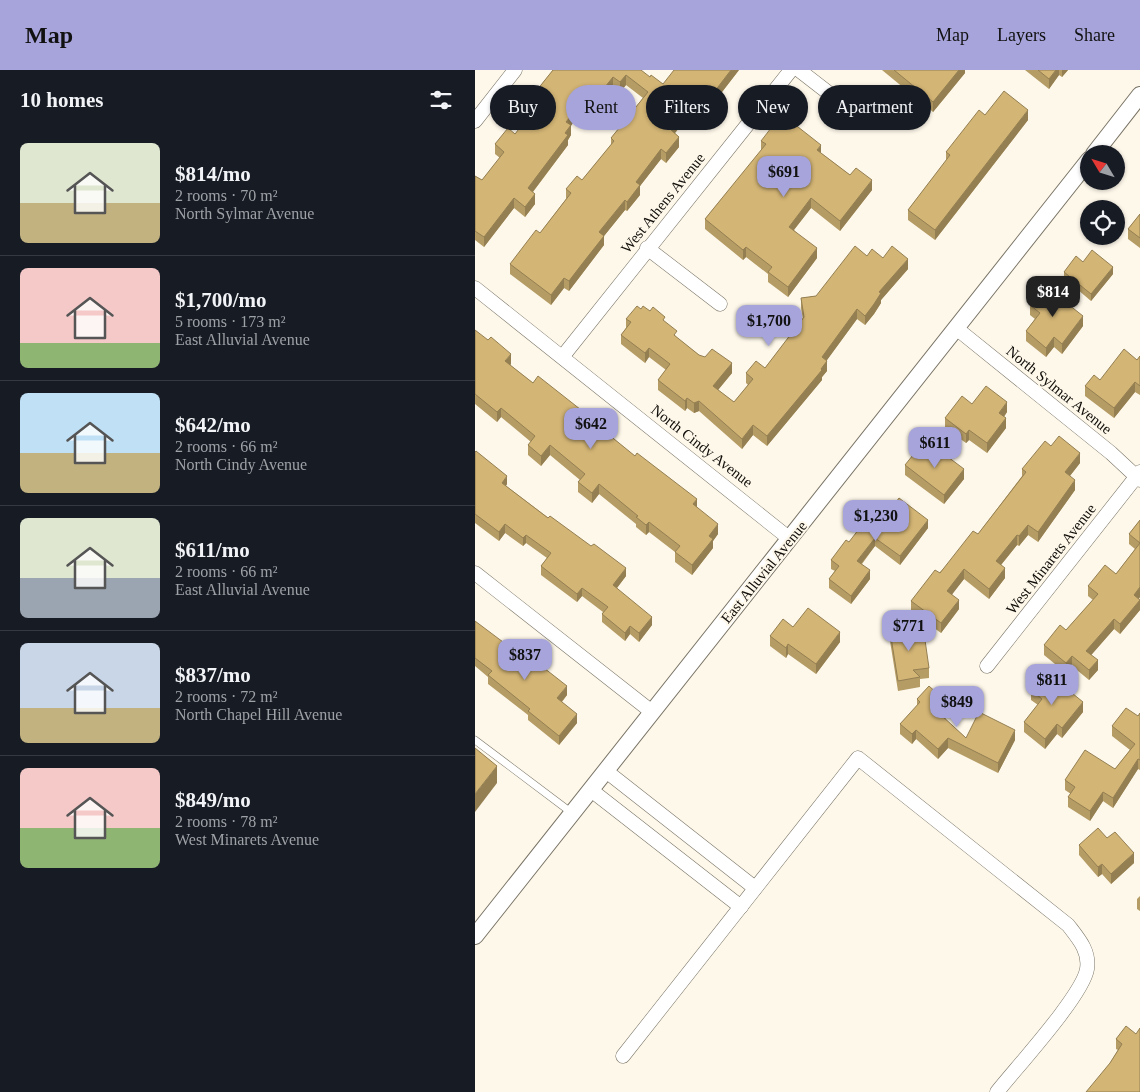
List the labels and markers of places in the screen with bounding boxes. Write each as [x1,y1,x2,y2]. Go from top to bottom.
pin: $691 [754,156,814,198]
pin: $814 [1023,276,1083,318]
pin: $1,700 [728,304,810,347]
pin: $642 [561,408,621,450]
pin: $611 [905,426,965,469]
pin: $1,230 [835,500,917,542]
pin: $771 [879,610,939,652]
pin: $837 [495,638,555,681]
pin: $811 [1022,664,1082,706]
pin: $849 [927,686,987,728]

